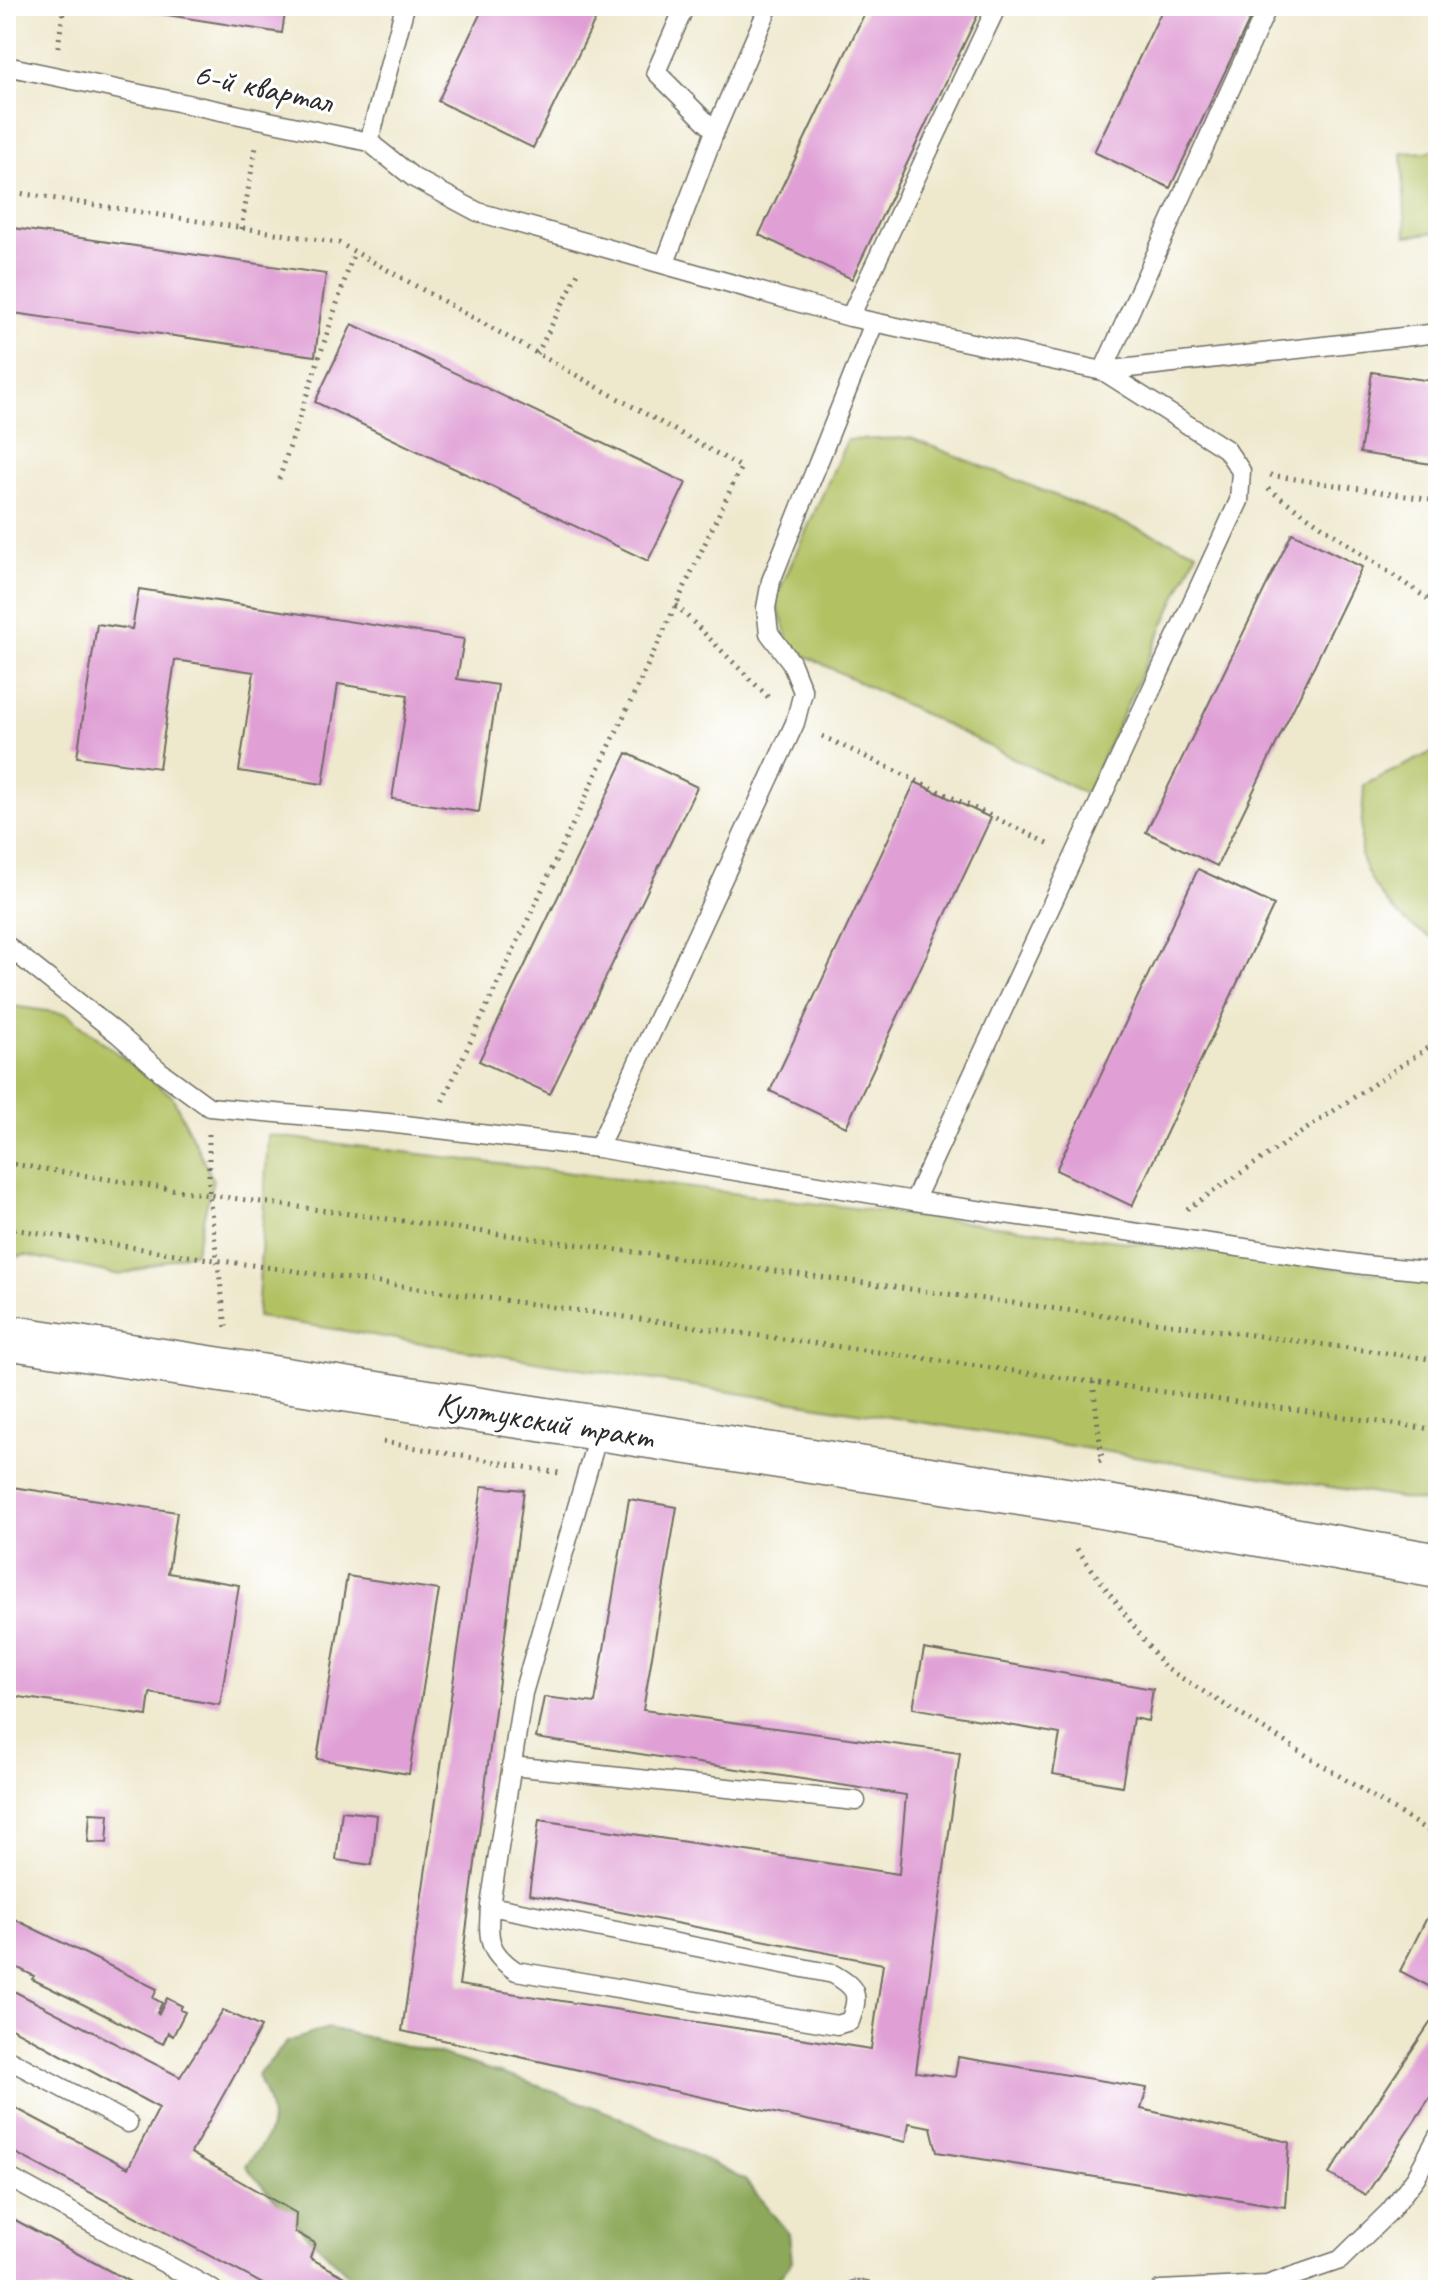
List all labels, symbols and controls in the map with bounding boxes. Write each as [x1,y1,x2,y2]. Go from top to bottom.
street label: 6-й квартал [190,51,338,123]
street label: Култукский тракт [434,1382,659,1459]

